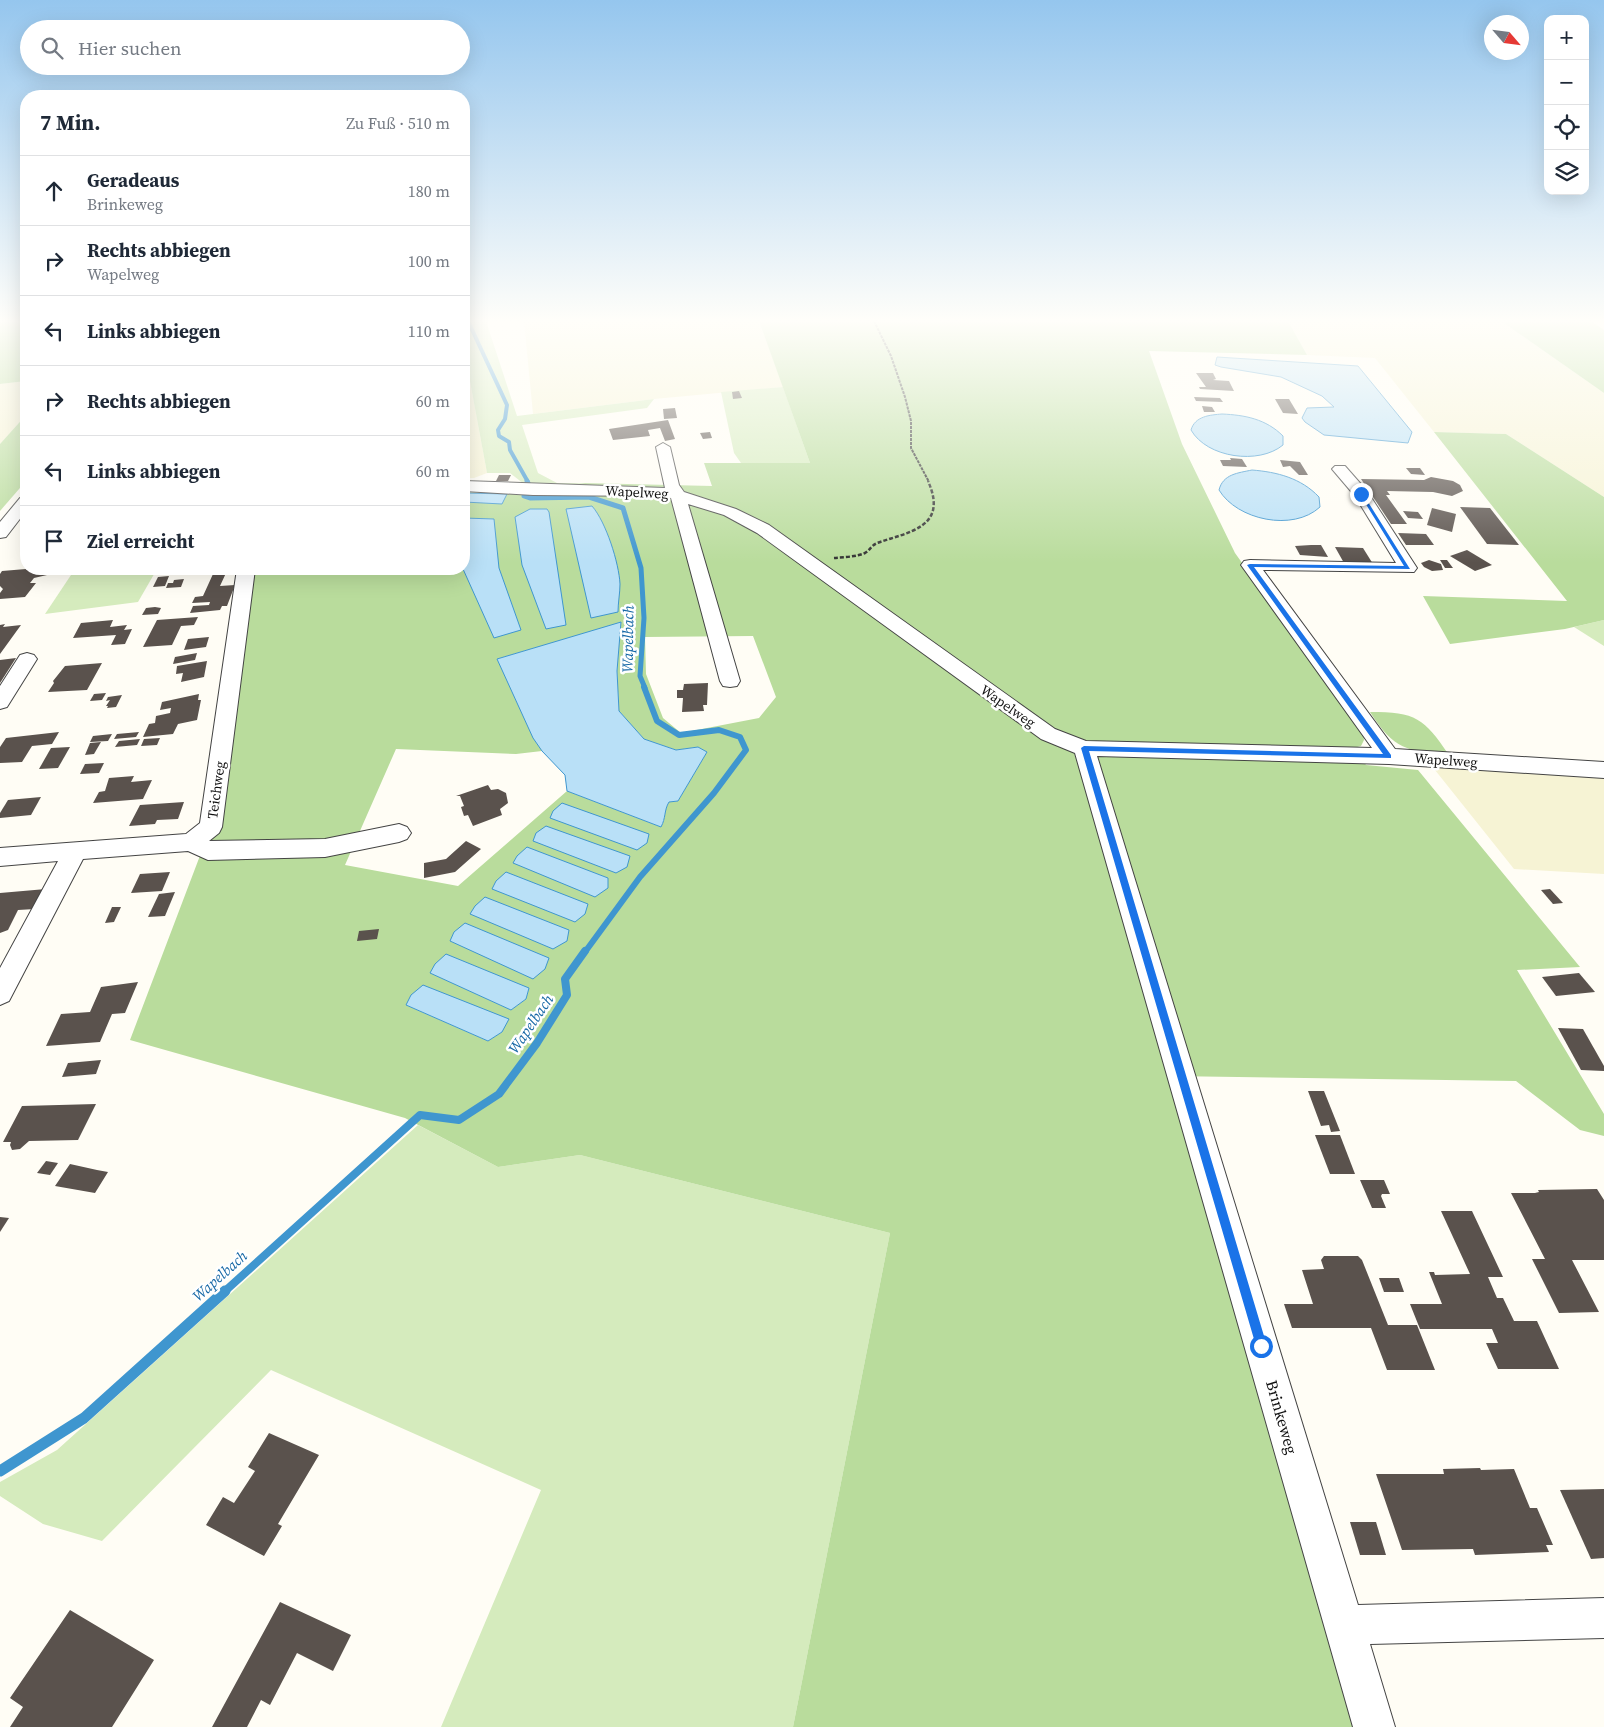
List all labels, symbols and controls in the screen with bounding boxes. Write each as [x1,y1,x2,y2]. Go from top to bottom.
north arrow [1484,15,1529,60]
map controls [1544,15,1589,195]
button: + [1544,15,1589,60]
search box [20,20,470,75]
icon: search [38,34,66,62]
text: Hier suchen [78,35,182,61]
button: − [1544,60,1589,105]
button: locate [1544,105,1589,150]
text: 7 Min. [40,108,101,137]
text: Zu Fuß · 510 m [346,112,450,134]
button: layers [1544,150,1589,195]
text: Geradeaus [87,167,179,193]
icon: ahead [40,177,68,205]
text: 180 m [408,180,450,202]
text: Brinkeweg [87,193,163,215]
text: Rechts abbiegen [87,237,231,263]
icon: right [40,247,68,275]
text: 100 m [408,250,450,272]
text: Wapelweg [87,263,159,285]
icon: left [40,317,68,345]
text: Links abbiegen [87,318,220,344]
text: 110 m [408,320,450,342]
icon: right [40,387,68,415]
text: Rechts abbiegen [87,388,231,414]
text: 60 m [416,390,450,412]
icon: left [40,457,68,485]
text: Links abbiegen [87,458,220,484]
text: 60 m [416,460,450,482]
street label: Wapelweg [605,480,669,504]
route end [1350,483,1373,506]
icon: arrive [40,527,68,555]
text: Ziel erreicht [87,528,194,554]
water label: Wapelbach [616,605,639,673]
street label: Wapelweg [976,680,1040,732]
street label: Wapelweg [1414,748,1478,772]
street label: Teichweg [202,760,230,820]
water label: Wapelbach [503,990,558,1058]
water label: Wapelbach [188,1245,252,1306]
route start [1250,1335,1273,1358]
street label: Brinkeweg [1261,1377,1303,1457]

